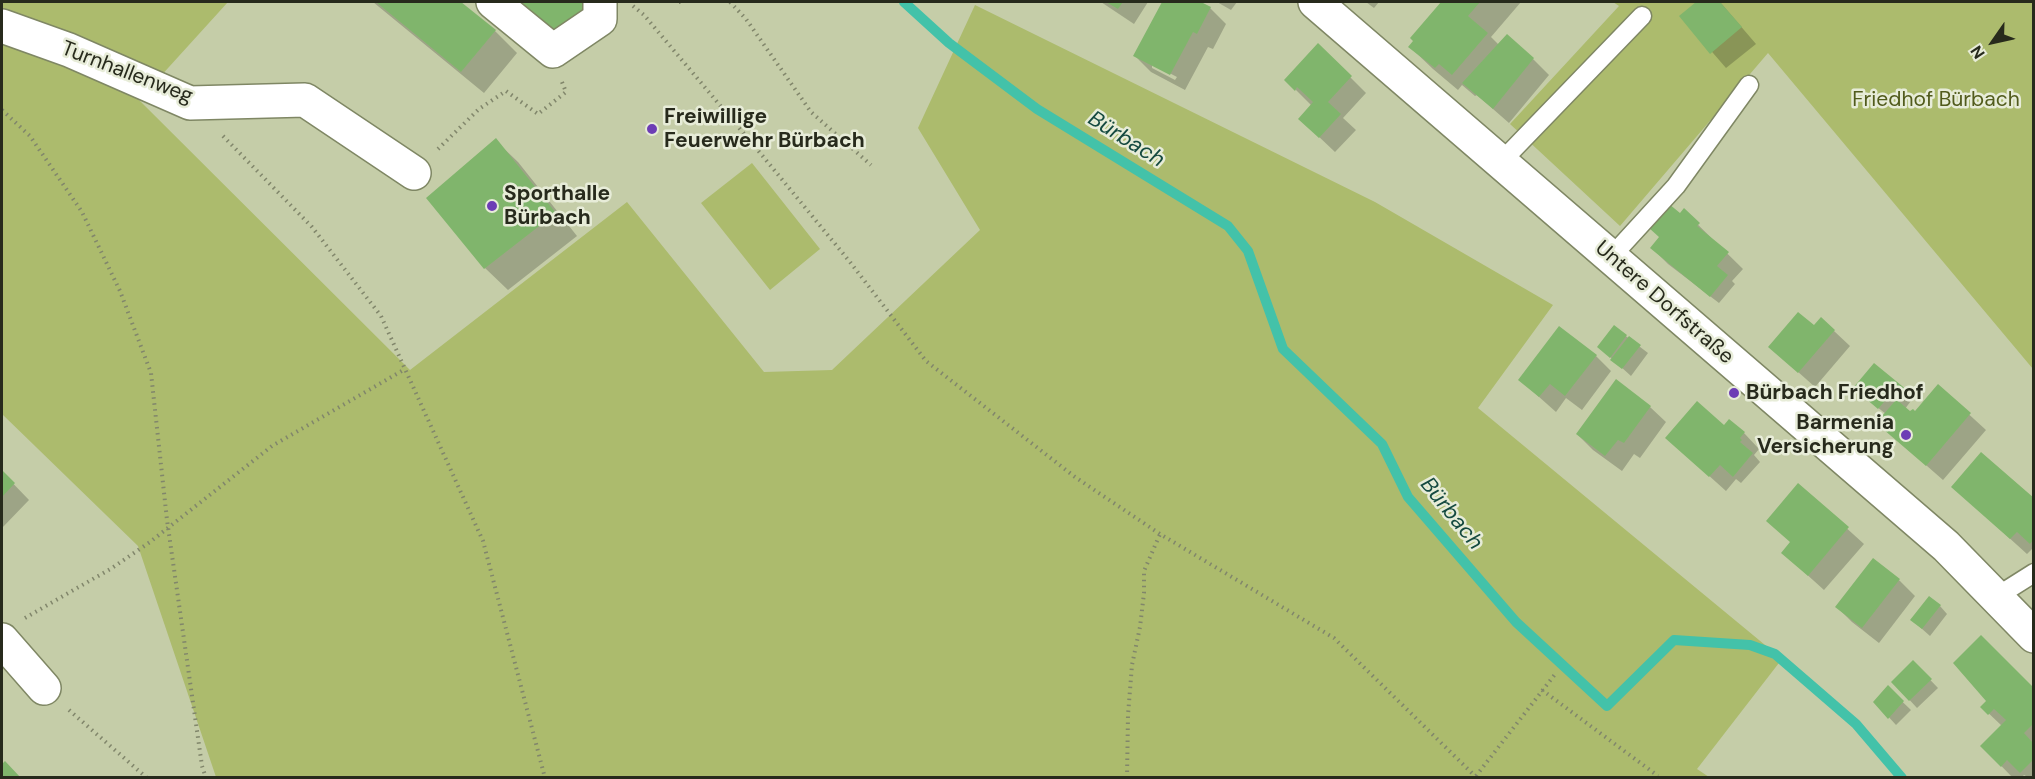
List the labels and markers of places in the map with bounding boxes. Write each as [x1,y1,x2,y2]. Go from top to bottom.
place label: Freiwillige Feuerwehr Bürbach [664,104,865,154]
marker: Freiwillige Feuerwehr Bürbach [645,122,659,136]
place label: Sporthalle Bürbach [504,181,610,231]
marker: Sporthalle Bürbach [485,199,499,213]
place label: Bürbach Friedhof [1746,380,1924,406]
marker: Bürbach Friedhof [1727,386,1741,400]
place label: Barmenia Versicherung [1757,410,1894,460]
marker: Barmenia Versicherung [1899,428,1913,442]

